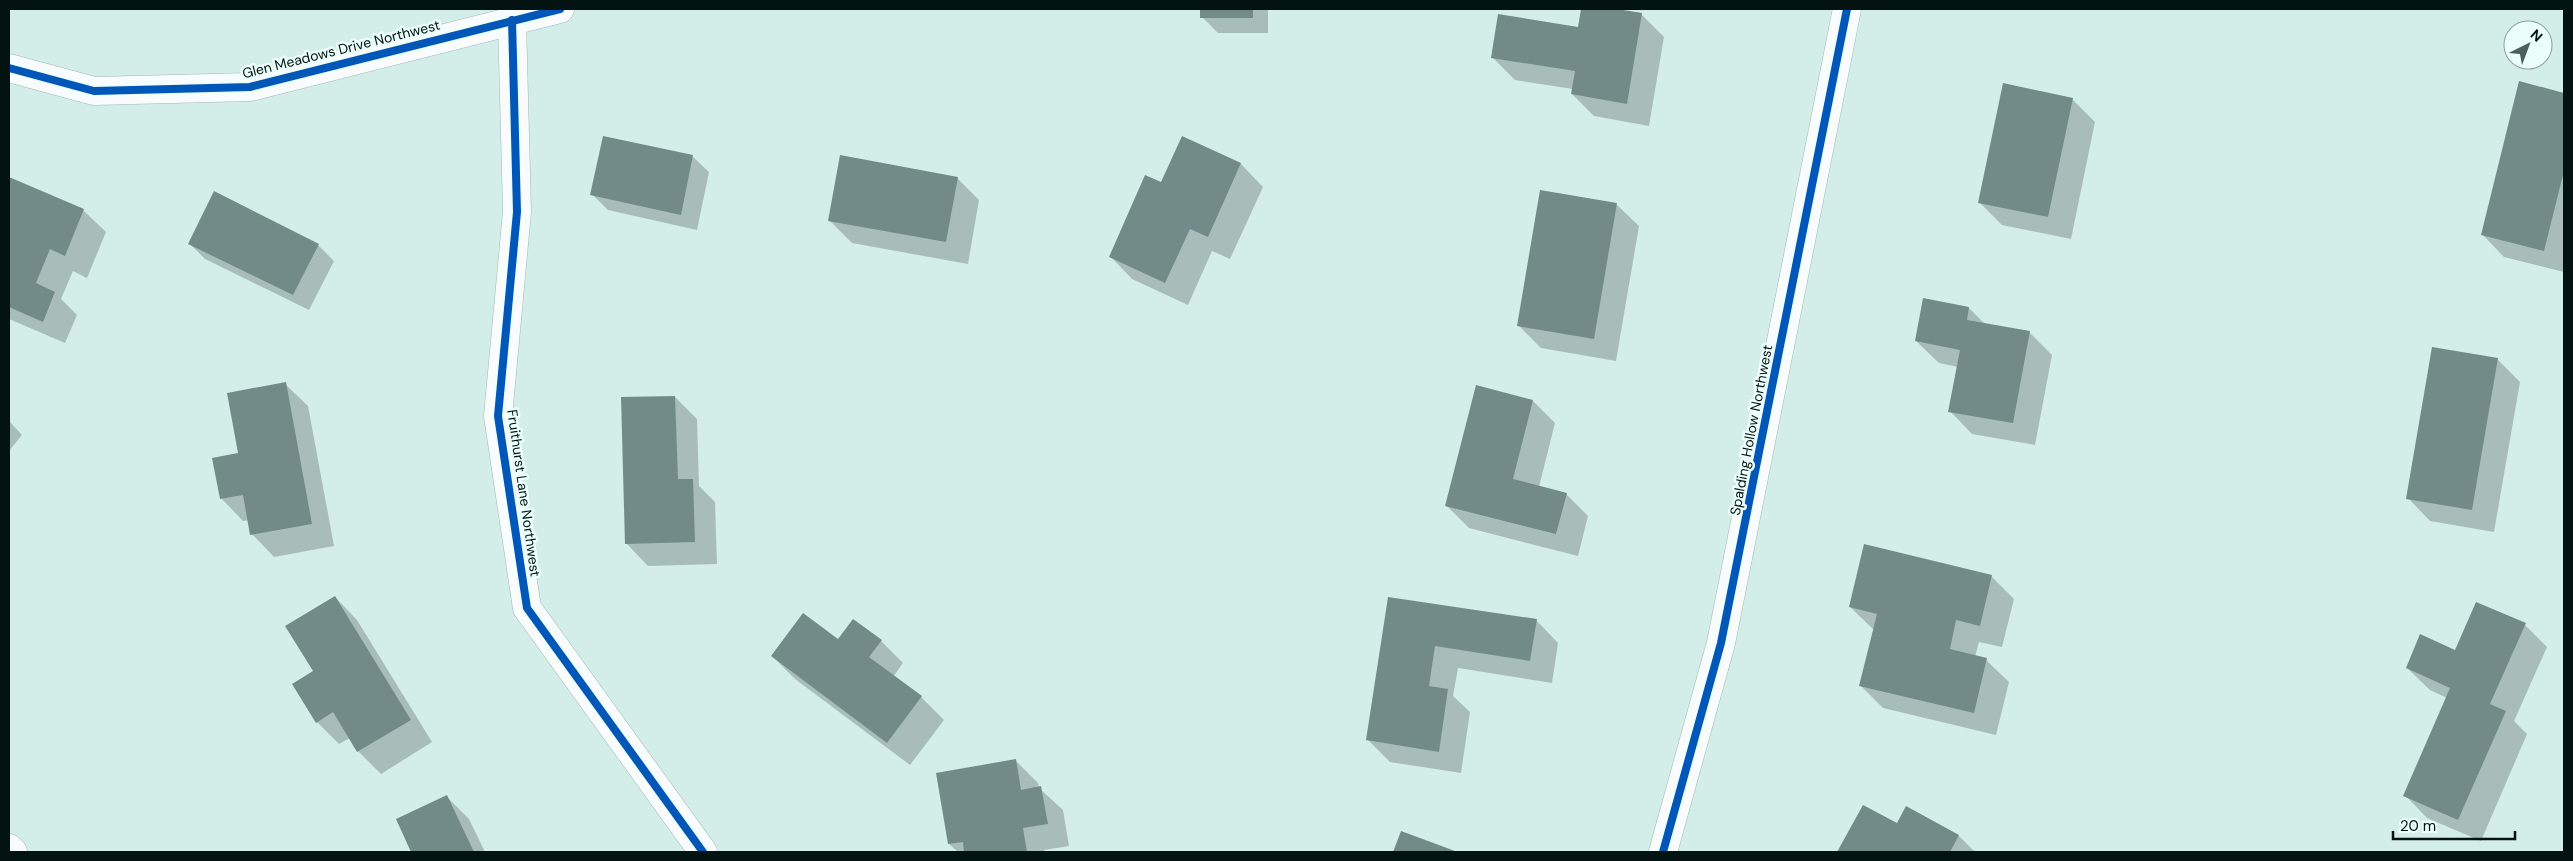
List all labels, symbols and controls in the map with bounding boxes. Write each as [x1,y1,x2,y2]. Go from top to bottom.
street label: Glen Meadows Drive Northwest [240,16,442,82]
north arrow [2503,20,2553,70]
text: N [2527,25,2547,45]
street label: Spalding Hollow Northwest [1726,343,1776,517]
street label: Fruithurst Lane Northwest [503,408,545,578]
scale bar [2393,808,2516,840]
text: 20 m [2400,816,2436,836]

